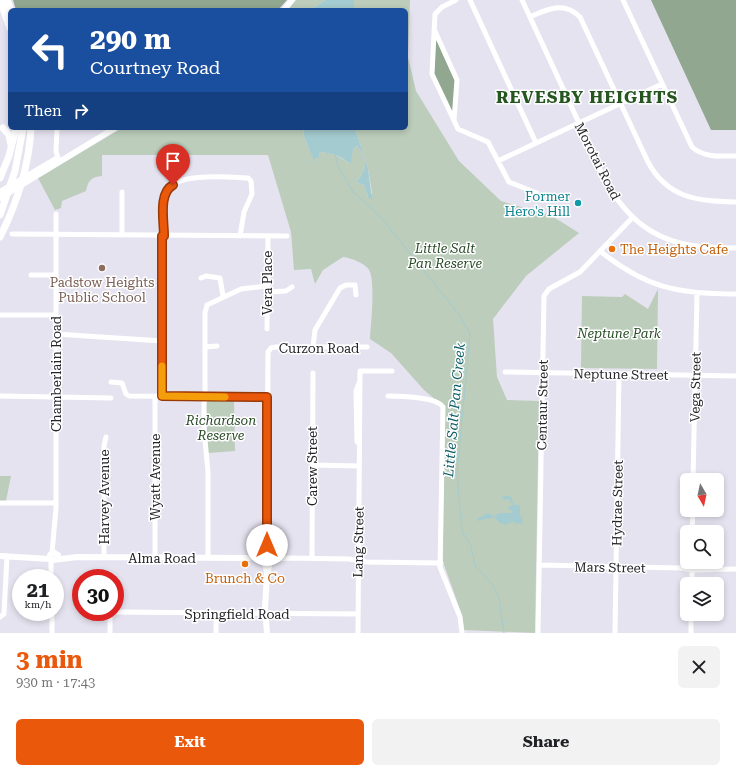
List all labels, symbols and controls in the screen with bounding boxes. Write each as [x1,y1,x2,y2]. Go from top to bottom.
text: 290 m [90,23,171,56]
icon: left [24,24,76,76]
text: Courtney Road [90,57,220,78]
district label: REVESBY HEIGHTS [496,87,678,107]
icon: right [70,100,92,122]
text: Then [24,102,62,120]
street label: Morotai Road [572,120,624,203]
pin [156,144,190,185]
icon: arrive [162,150,184,172]
place label: Former Hero's Hill [505,189,571,219]
marker: Former Hero's Hill [573,198,583,208]
park label: Little Salt Pan Reserve [407,241,483,271]
place label: The Heights Cafe [620,242,728,257]
marker: The Heights Cafe [607,244,617,254]
street label: Vera Place [260,251,275,315]
marker: Padstow Heights Public School [97,263,107,273]
place label: Padstow Heights Public School [50,275,154,305]
street label: Chamberlain Road [49,315,64,432]
park label: Neptune Park [576,326,662,341]
street label: Curzon Road [279,341,360,356]
water label: Little Salt Pan Creek [440,342,468,479]
street label: Vega Street [687,352,704,422]
street label: Centaur Street [534,359,551,450]
street label: Neptune Street [573,366,669,383]
park label: Richardson Reserve [185,413,256,443]
street label: Carew Street [305,426,320,506]
street label: Wyatt Avenue [148,434,163,520]
street label: Harvey Avenue [97,449,112,545]
street label: Hydrae Street [609,460,626,546]
north arrow [680,473,724,517]
map controls [680,473,724,621]
street label: Lang Street [350,506,367,578]
position arrow [246,524,288,566]
button: search [680,525,724,569]
street label: Alma Road [128,551,196,566]
marker: Brunch & Co [240,559,250,569]
street label: Mars Street [574,559,646,576]
speed limit sign: 30 [72,569,124,621]
place label: Brunch & Co [205,571,285,586]
button: layers [680,577,724,621]
text: 21 [27,578,49,602]
text: km/h [25,599,51,610]
street label: Springfield Road [184,607,290,622]
text: 3 min [16,646,83,674]
button: close [678,646,720,688]
text: 930 m · 17:43 [16,675,95,690]
button: Exit [16,719,364,765]
button: Share [372,719,720,765]

